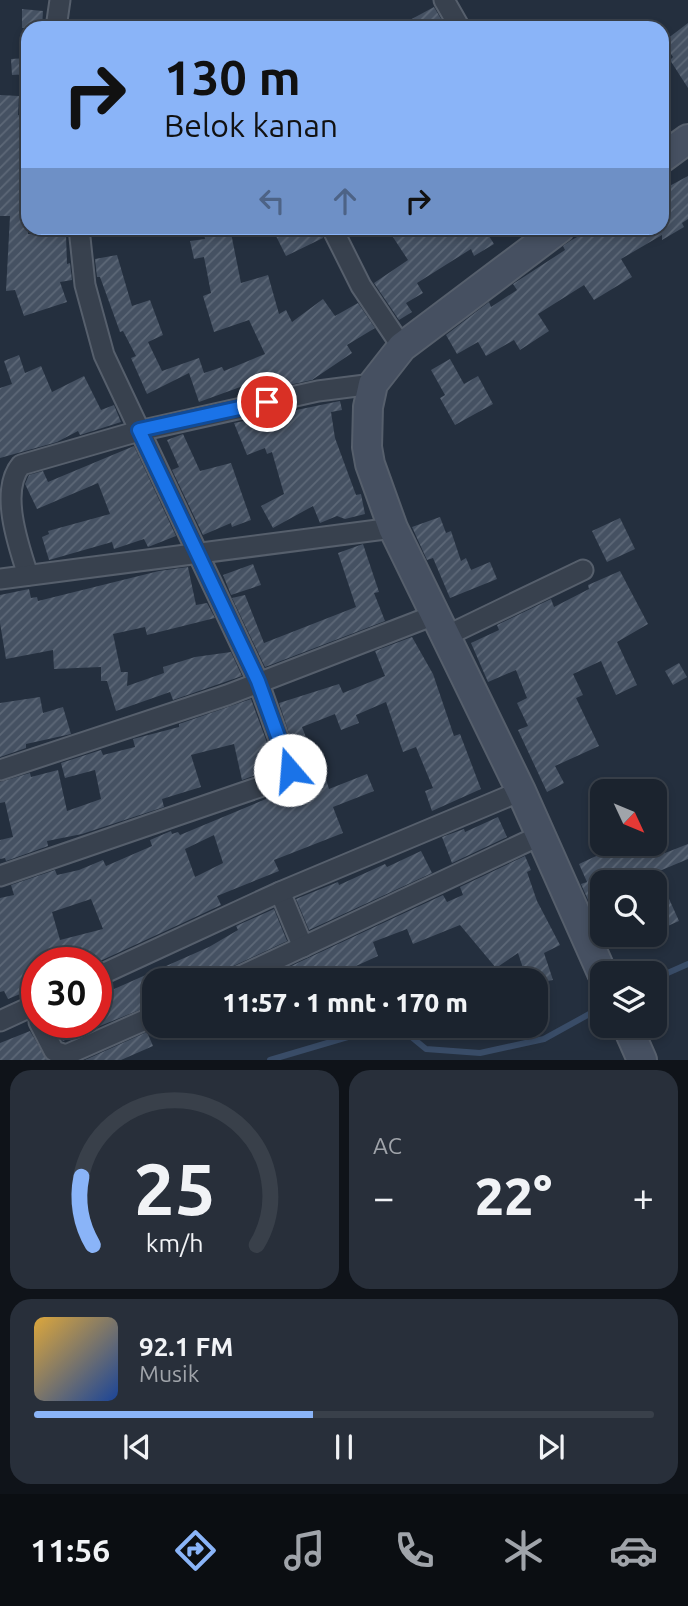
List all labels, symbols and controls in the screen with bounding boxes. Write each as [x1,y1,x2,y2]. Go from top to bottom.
icon: right [49,49,140,140]
text: 130 m [164,49,301,104]
text: Belok kanan [164,107,338,143]
icon: left [253,182,291,220]
icon: ahead [326,182,364,220]
icon: right [399,182,437,220]
pin [237,372,297,432]
icon: arrive [248,383,286,421]
position arrow [253,733,327,807]
north arrow [590,779,667,856]
map controls [590,779,667,1038]
button: search [590,870,667,947]
speed limit sign: 30 [21,947,112,1038]
button: layers [590,961,667,1038]
text: 11:57 · 1 mnt · 170 m [222,988,468,1017]
text: AC [373,1133,402,1158]
text: 25 [133,1148,216,1230]
text: 22° [475,1167,552,1225]
text: − [373,1176,394,1218]
text: + [633,1176,654,1218]
text: km/h [146,1229,203,1257]
text: 92.1 FM [139,1332,233,1361]
text: Musik [139,1361,199,1386]
icon: previous [118,1428,156,1466]
icon: pause [325,1428,363,1466]
icon: next [532,1428,570,1466]
icon: directions [171,1526,220,1575]
icon: music [280,1526,329,1575]
icon: phone [390,1526,439,1575]
icon: climate [499,1526,548,1575]
icon: car [609,1526,658,1575]
text: 11:56 [30,1532,110,1568]

